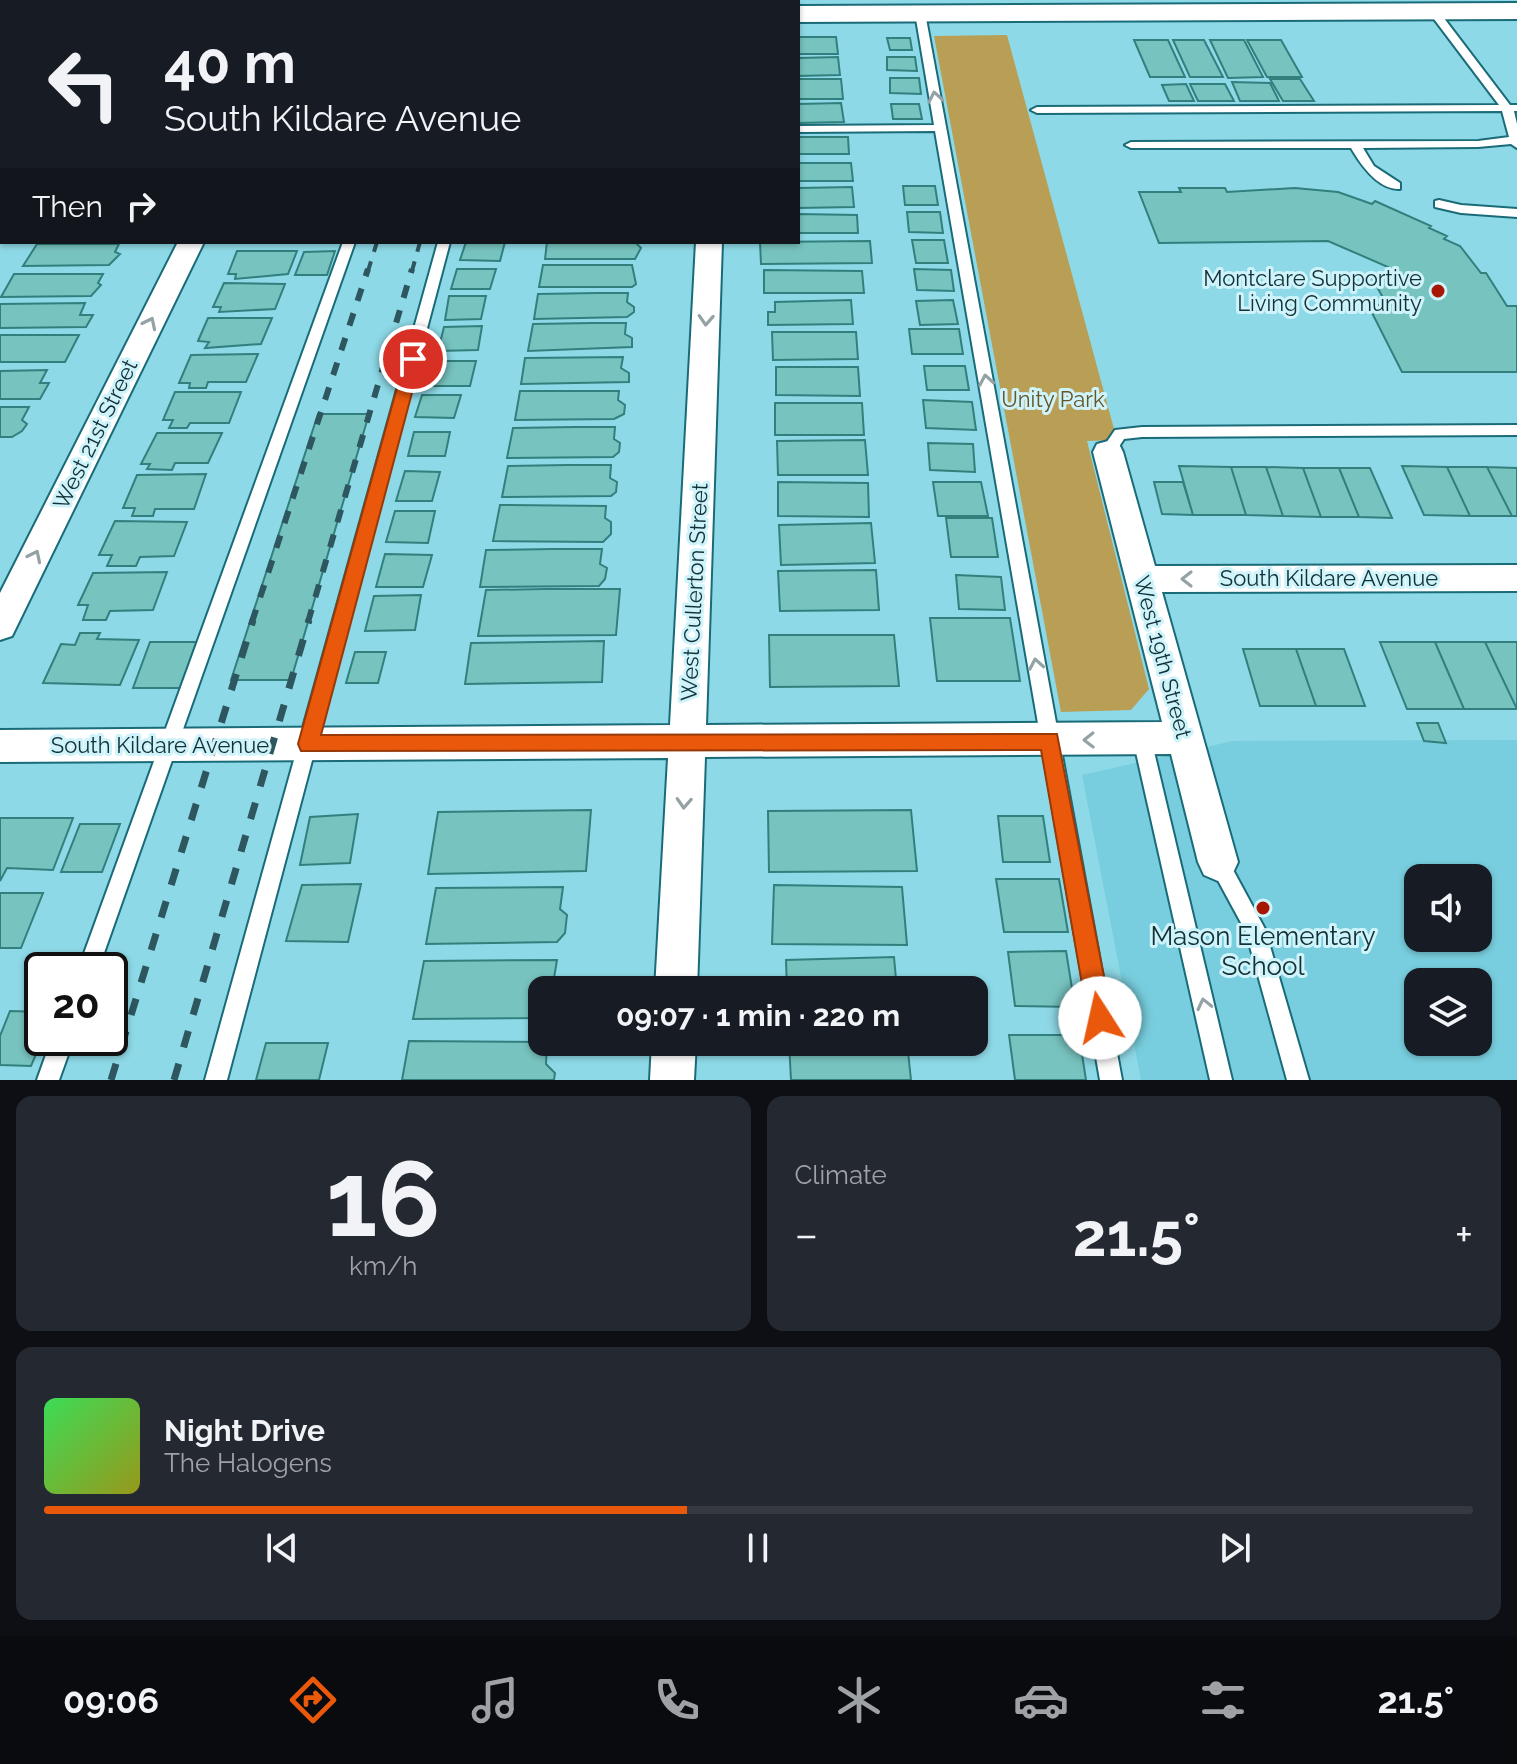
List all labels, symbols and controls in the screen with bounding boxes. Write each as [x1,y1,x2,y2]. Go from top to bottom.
text: 40 m [164,30,296,96]
icon: left [32,32,136,136]
one-way arrow [927,90,944,104]
text: South Kildare Avenue [164,97,521,139]
icon: right [119,184,163,228]
text: Then [32,189,103,224]
place label: Montclare Supportive Living Community [1203,265,1422,316]
marker: Montclare Supportive Living Community [1429,282,1447,300]
one-way arrow [697,314,714,327]
one-way arrow [140,317,156,332]
pin [379,325,447,393]
icon: arrive [391,337,435,381]
street label: West 21st Street [47,354,143,513]
one-way arrow [978,374,995,387]
park label: Unity Park [1001,386,1105,412]
street label: West Cullerton Street [675,482,713,702]
one-way arrow [25,550,41,564]
street label: South Kildare Avenue [1220,565,1438,591]
one-way arrow [1180,570,1193,588]
street label: West 19th Street [1129,573,1197,742]
one-way arrow [1029,657,1046,671]
one-way arrow [1082,731,1095,749]
street label: South Kildare Avenue [51,732,269,758]
one-way arrow [676,797,693,810]
map controls [1404,864,1492,1056]
button: sound [1404,864,1492,952]
marker: Mason Elementary School [1254,899,1272,917]
place label: Mason Elementary School [1150,921,1376,981]
speed limit sign: 20 [24,952,128,1056]
button: layers [1404,968,1492,1056]
position arrow [1058,976,1142,1060]
text: 09:07 · 1 min · 220 m [616,998,900,1033]
one-way arrow [1196,998,1213,1011]
text: 16 [326,1138,441,1260]
text: Climate [795,1160,887,1190]
text: 21.5° [1073,1200,1200,1270]
text: − [795,1209,818,1260]
text: + [1455,1209,1473,1260]
text: km/h [349,1251,418,1281]
text: Night Drive [164,1413,325,1448]
text: The Halogens [164,1448,332,1478]
icon: previous [260,1526,304,1570]
icon: pause [736,1526,780,1570]
icon: next [1213,1526,1257,1570]
icon: directions [285,1672,341,1728]
icon: music [467,1672,523,1728]
icon: phone [649,1672,705,1728]
icon: climate [831,1672,887,1728]
icon: car [1013,1672,1069,1728]
icon: filters [1195,1672,1251,1728]
text: 09:06 [63,1679,159,1721]
text: 21.5° [1378,1679,1454,1721]

